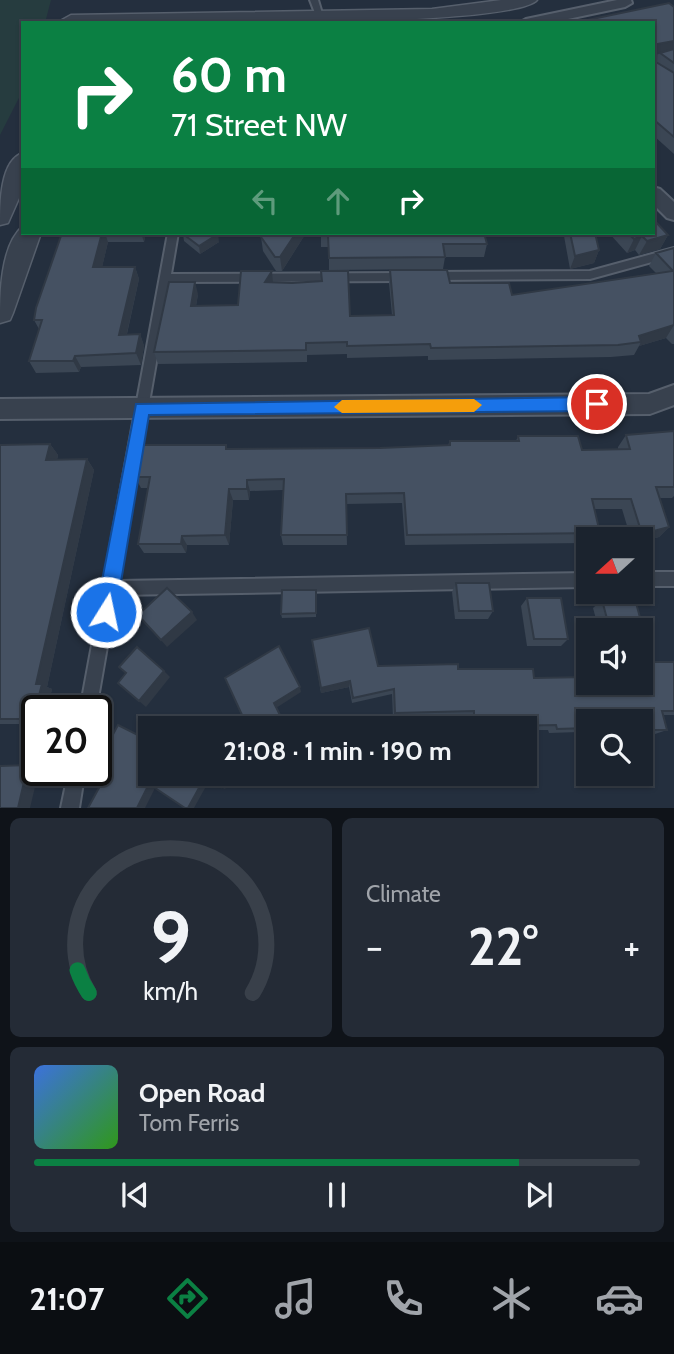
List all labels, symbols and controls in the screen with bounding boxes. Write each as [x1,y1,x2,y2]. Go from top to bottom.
text: 60 m [171,45,287,104]
icon: right [56,49,147,140]
text: 71 Street NW [171,105,347,144]
icon: left [246,182,284,220]
icon: ahead [319,182,357,220]
icon: right [392,182,430,220]
pin [567,374,627,434]
icon: arrive [578,385,616,423]
north arrow [576,527,653,604]
map controls [576,527,653,786]
position arrow [69,575,143,649]
button: sound [576,618,653,695]
speed limit sign: 20 [21,695,112,786]
button: search [576,709,653,786]
text: 21:08 · 1 min · 190 m [223,735,452,767]
text: Climate [366,880,441,908]
text: 9 [151,894,191,982]
text: 22° [468,915,538,978]
text: − [366,923,383,970]
text: + [623,923,640,970]
text: km/h [144,976,198,1006]
text: Open Road [139,1077,265,1109]
text: Tom Ferris [139,1109,239,1137]
icon: previous [116,1176,154,1214]
icon: pause [318,1176,356,1214]
icon: next [520,1176,558,1214]
icon: directions [163,1274,212,1323]
icon: music [271,1274,320,1323]
icon: phone [379,1274,428,1323]
icon: climate [487,1274,536,1323]
icon: car [595,1274,644,1323]
text: 21:07 [30,1279,104,1318]

